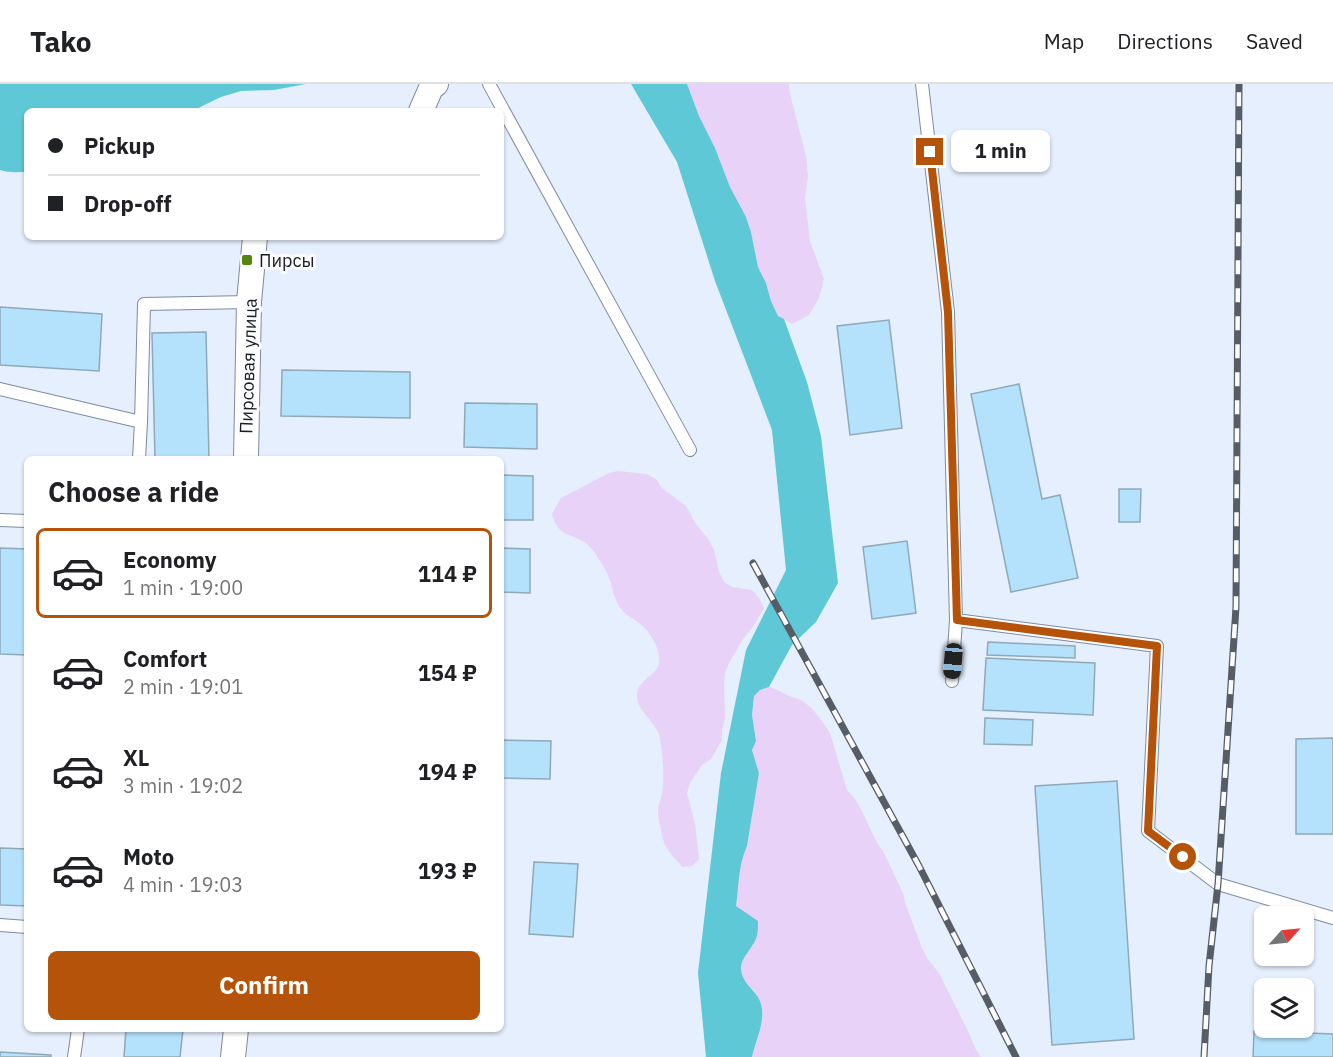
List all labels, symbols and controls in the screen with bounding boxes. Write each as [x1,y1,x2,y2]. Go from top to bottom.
text: Tako [30,23,92,60]
text: Map [1044,27,1084,55]
text: Directions [1117,27,1213,55]
text: Saved [1246,27,1303,55]
text: Pickup [84,131,155,160]
callout: 1 min [951,131,1050,173]
text: 1 min [974,137,1027,164]
route end [916,138,943,165]
text: Drop-off [84,189,171,218]
place label: Пирсы [259,249,315,272]
marker: Пирсы [240,253,254,267]
street label: Пирсовая улица [234,297,262,434]
text: Choose a ride [48,474,219,509]
text: Economy [123,545,217,574]
icon: car [51,546,105,600]
text: 114 ₽ [418,559,477,588]
text: 1 min · 19:00 [123,574,243,601]
car [942,642,964,680]
text: Comfort [123,644,207,673]
icon: car [51,645,105,699]
text: 154 ₽ [418,658,477,687]
text: 2 min · 19:01 [123,673,243,700]
text: XL [123,743,149,772]
icon: car [51,744,105,798]
text: 194 ₽ [418,757,477,786]
text: 3 min · 19:02 [123,772,243,799]
text: Moto [123,842,174,871]
icon: car [51,843,105,897]
route start [1169,843,1196,870]
text: 193 ₽ [418,856,477,885]
text: 4 min · 19:03 [123,871,243,898]
north arrow [1254,906,1314,966]
map controls [1254,906,1314,1038]
button: Confirm [48,951,480,1020]
button: layers [1254,978,1314,1038]

